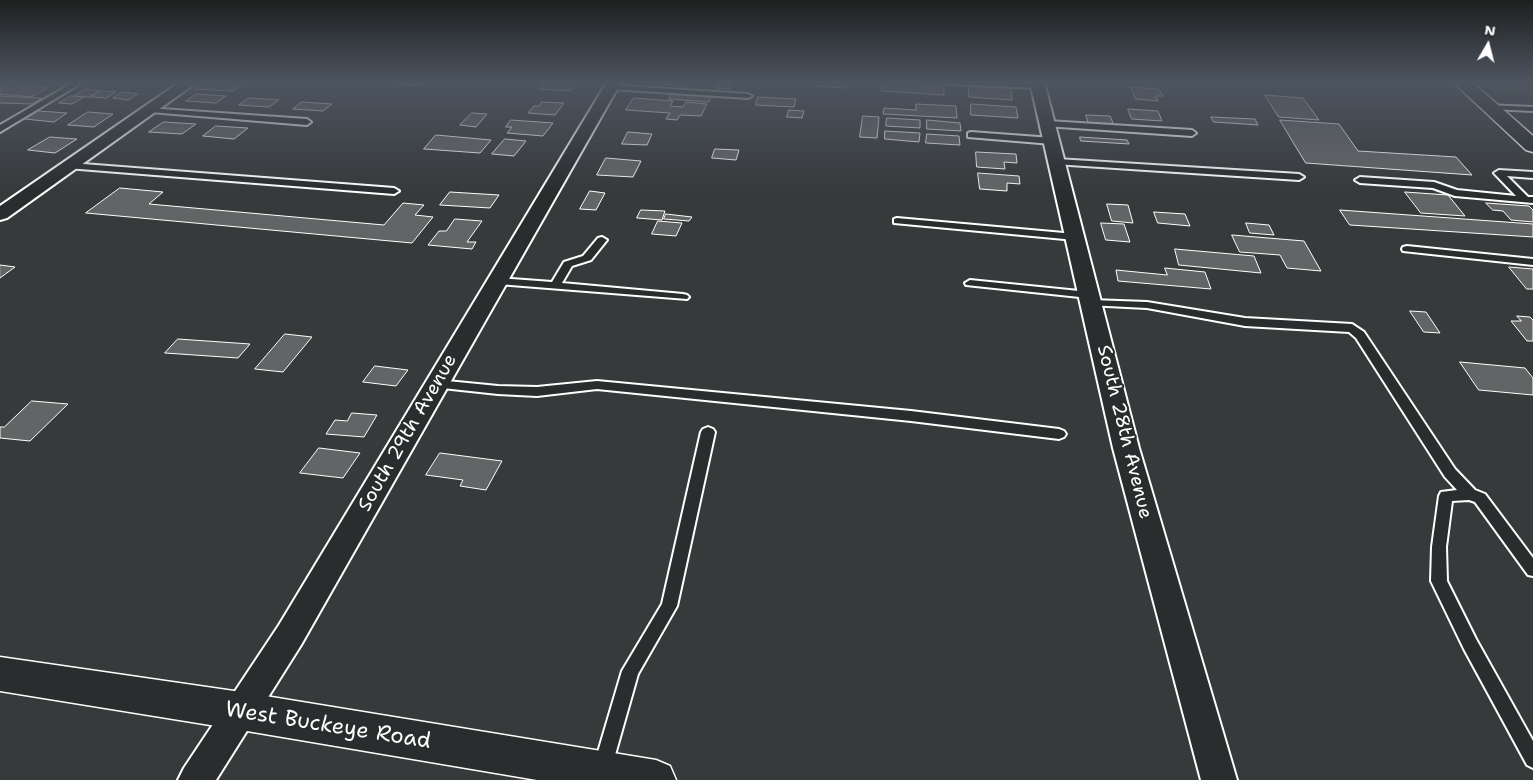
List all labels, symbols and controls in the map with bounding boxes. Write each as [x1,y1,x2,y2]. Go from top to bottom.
north arrow [1463,20,1513,70]
text: N [1483,20,1497,40]
street label: South 28th Avenue [1091,343,1157,521]
street label: South 29th Avenue [354,350,462,516]
street label: West Buckeye Road [223,697,433,755]

